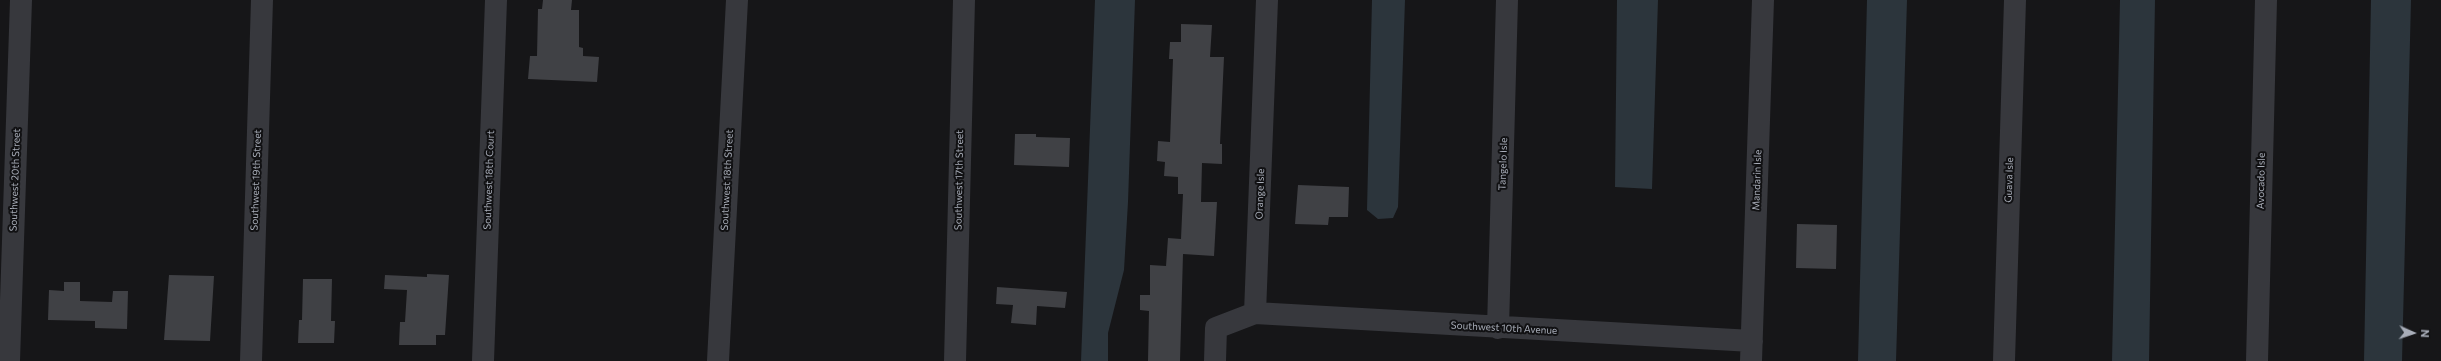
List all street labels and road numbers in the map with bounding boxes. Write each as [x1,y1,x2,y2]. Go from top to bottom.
street label: Southwest 20th Street [7,128,23,232]
street label: Southwest 19th Street [248,129,264,231]
street label: Southwest 18th Street [718,129,736,231]
street label: Southwest 18th Court [481,130,497,230]
street label: Southwest 17th Street [952,130,966,230]
street label: Tangelo Isle [1496,137,1510,191]
street label: Mandarin Isle [1750,149,1764,211]
street label: Avocado Isle [2255,153,2267,209]
street label: Guava Isle [2002,157,2016,203]
street label: Orange Isle [1253,168,1267,220]
street label: Southwest 10th Avenue [1450,319,1558,337]

